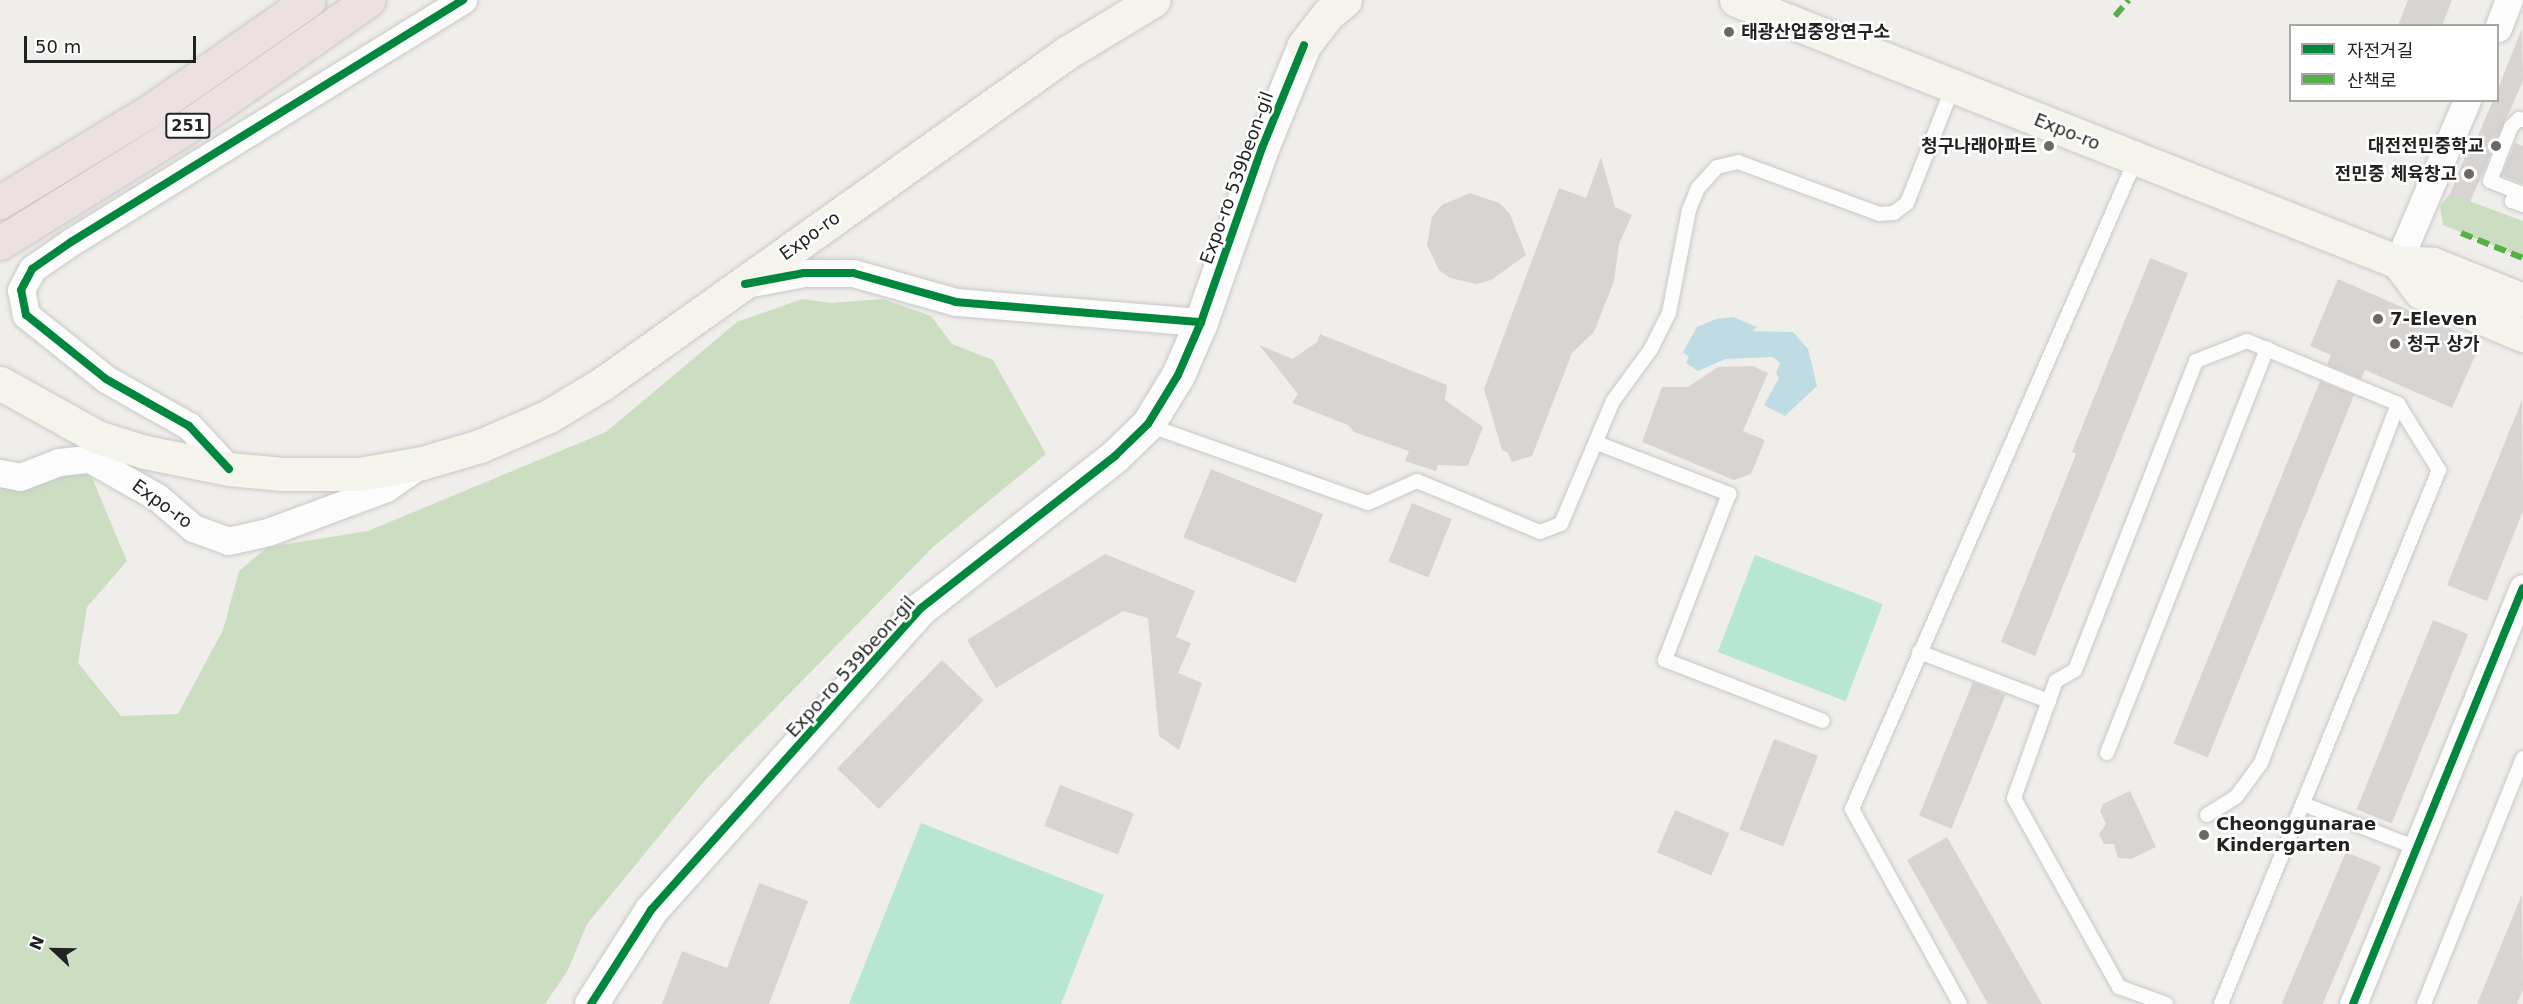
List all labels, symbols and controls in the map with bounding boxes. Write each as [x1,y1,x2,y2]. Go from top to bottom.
place label: 태광산업중앙연구소 [1741,21,1890,43]
scale bar [27,24,200,62]
legend [2289,24,2499,102]
marker: 태광산업중앙연구소 [1722,25,1736,39]
text: 50 m [35,36,81,57]
text: 자전거길 [2347,40,2413,61]
text: 산책로 [2347,70,2397,91]
street label: Expo-ro 539beon-gil [1196,89,1278,267]
street label: Expo-ro [2031,109,2103,155]
road number: 251 [164,113,212,139]
place label: 청구나래아파트 [1921,135,2037,157]
place label: 대전전민중학교 [2368,135,2484,157]
marker: 청구나래아파트 [2042,139,2056,153]
marker: 대전전민중학교 [2489,139,2503,153]
place label: 전민중 체육창고 [2335,163,2457,185]
marker: 전민중 체육창고 [2462,167,2476,181]
street label: Expo-ro [776,207,844,265]
place label: 7-Eleven [2390,308,2477,330]
marker: 7-Eleven [2371,312,2385,326]
place label: 청구 상가 [2407,333,2480,355]
marker: 청구 상가 [2388,337,2402,351]
street label: Expo-ro [128,475,196,533]
street label: Expo-ro 539beon-gil [782,592,920,742]
place label: Cheonggunarae Kindergarten [2216,814,2376,856]
marker: Cheonggunarae Kindergarten [2197,828,2211,842]
north arrow [24,920,84,980]
text: N [26,933,48,953]

